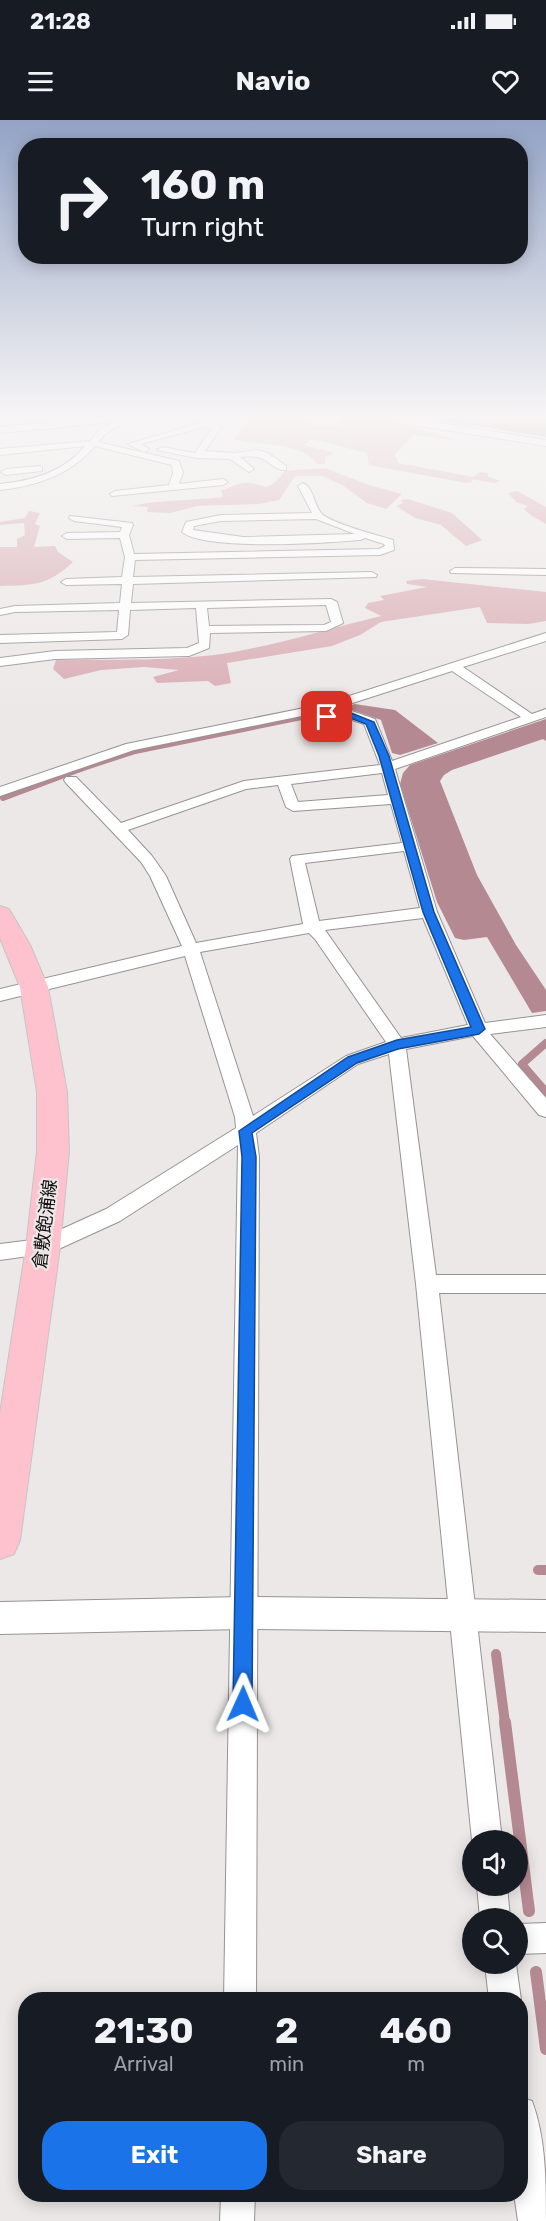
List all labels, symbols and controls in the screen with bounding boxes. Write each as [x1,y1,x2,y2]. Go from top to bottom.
text: 21:28 [30,8,91,35]
icon: menu [24,65,57,98]
text: Navio [235,65,311,97]
icon: heart [489,65,522,98]
text: 160 m [141,160,265,210]
icon: right [42,162,120,240]
text: Turn right [141,211,264,243]
pin [301,691,352,742]
icon: arrive [310,700,343,733]
street label: 倉敷飽浦線 [29,1178,61,1270]
position arrow [211,1672,275,1736]
map controls [462,1830,528,1974]
button: sound [462,1830,528,1896]
button: search [462,1908,528,1974]
text: 21:30 [94,2009,194,2052]
text: 2 [275,2009,298,2052]
text: 460 [380,2009,452,2052]
text: Arrival [114,2052,174,2076]
text: min [269,2052,304,2076]
text: m [407,2052,425,2076]
button: Exit [42,2121,267,2190]
button: Share [279,2121,504,2190]

